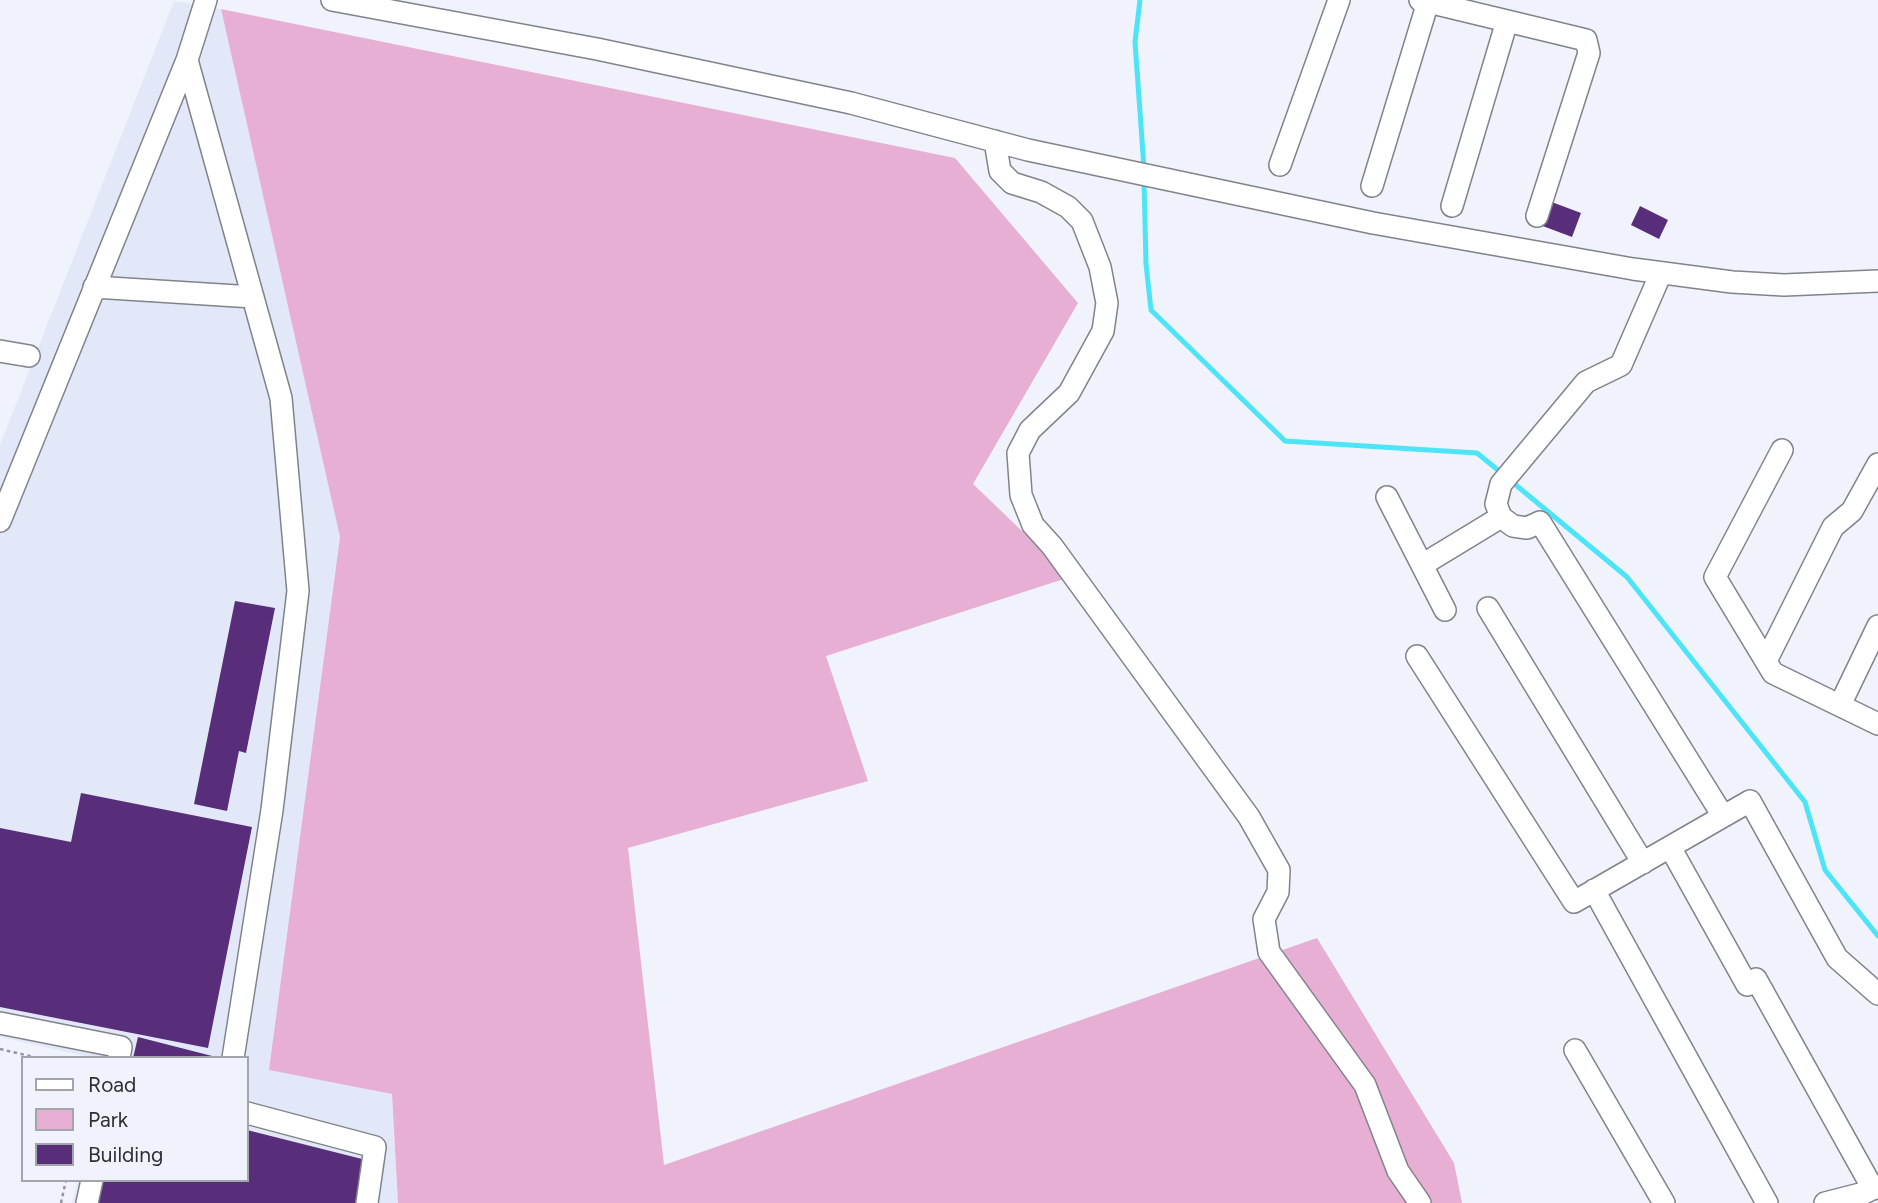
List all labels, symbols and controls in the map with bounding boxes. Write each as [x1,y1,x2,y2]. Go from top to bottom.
legend [21,1056,248,1182]
text: Road [88,1072,136,1097]
text: Park [88,1107,128,1132]
text: Building [88,1142,163,1167]

